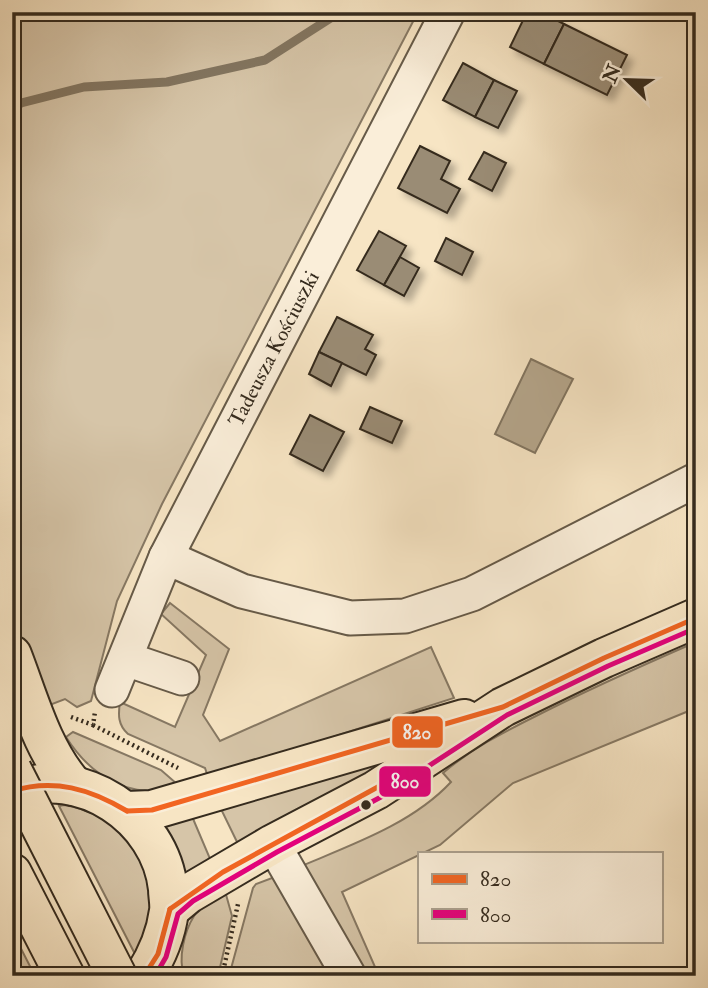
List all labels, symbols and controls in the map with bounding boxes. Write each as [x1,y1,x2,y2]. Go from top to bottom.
north arrow [592,46,662,116]
text: N [598,60,627,87]
street label: Tadeusza Kościuszki [222,266,325,431]
line badge: 820 [391,715,444,749]
text: 820 [403,721,431,745]
line badge: 800 [378,765,432,798]
text: 800 [391,770,419,794]
unlabelled marker [359,798,373,812]
legend [418,852,662,942]
text: 820 [480,866,511,893]
text: 800 [480,902,511,929]

